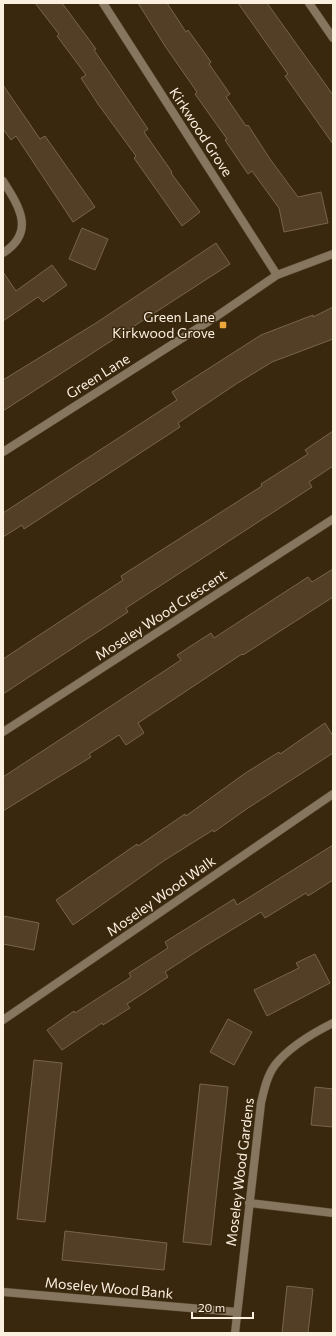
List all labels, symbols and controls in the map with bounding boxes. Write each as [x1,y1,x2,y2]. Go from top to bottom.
street label: Kirkwood Grove [166,84,237,179]
place label: Green Lane Kirkwood Grove [112,308,215,341]
marker: Green Lane Kirkwood Grove [218,320,228,330]
street label: Green Lane [63,349,133,402]
street label: Moseley Wood Crescent [92,565,230,664]
street label: Moseley Wood Walk [103,851,219,940]
street label: Moseley Wood Gardens [222,1097,257,1247]
street label: Moseley Wood Bank [44,1273,174,1302]
scale bar [192,1294,253,1320]
text: 20 m [198,1300,225,1314]

